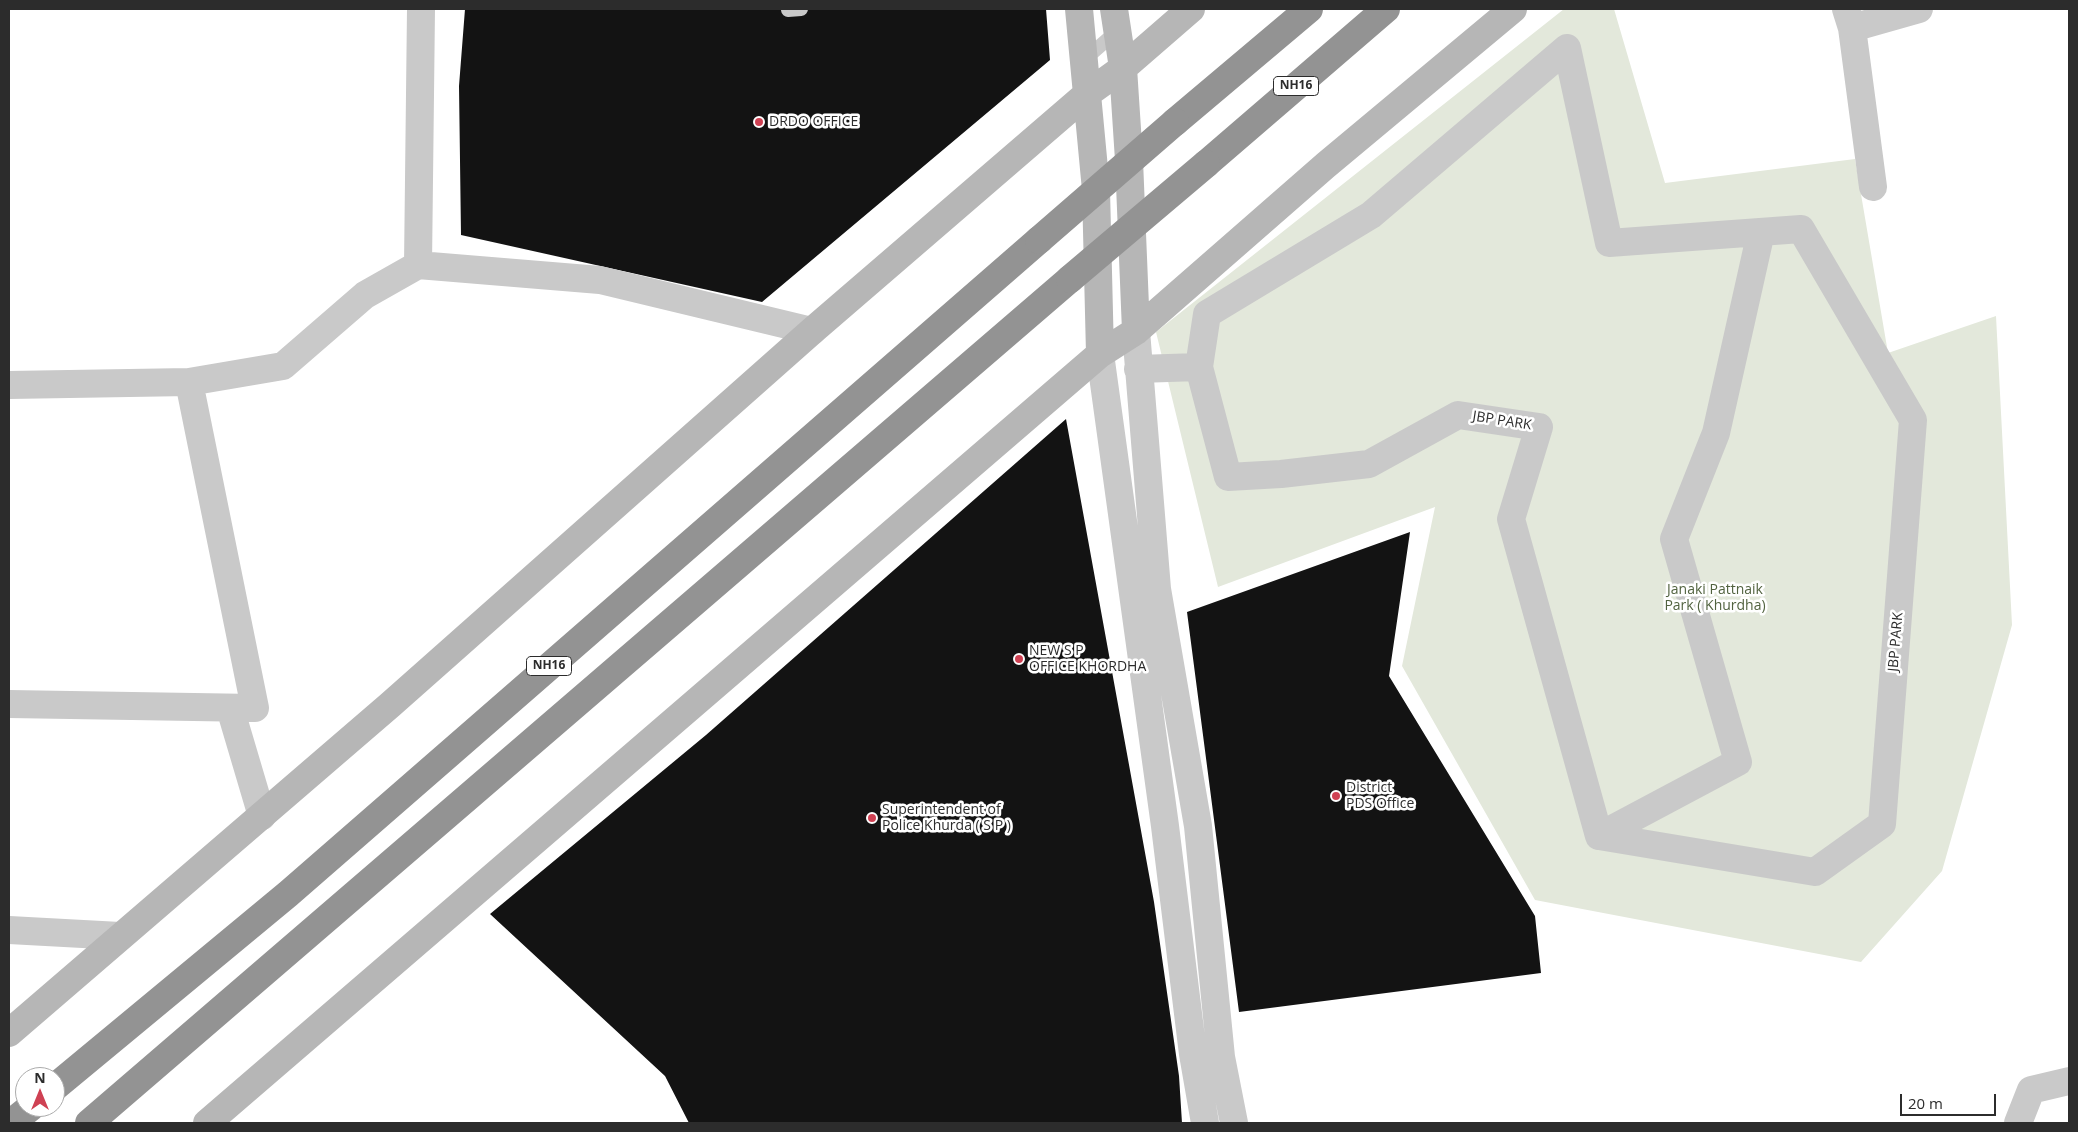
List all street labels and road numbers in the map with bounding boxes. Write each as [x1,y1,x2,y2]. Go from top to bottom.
road number: NH16 [1274,76,1318,95]
street label: JBP PARK [1471,408,1533,434]
street label: JBP PARK [1885,612,1907,672]
road number: NH16 [526,656,572,676]

